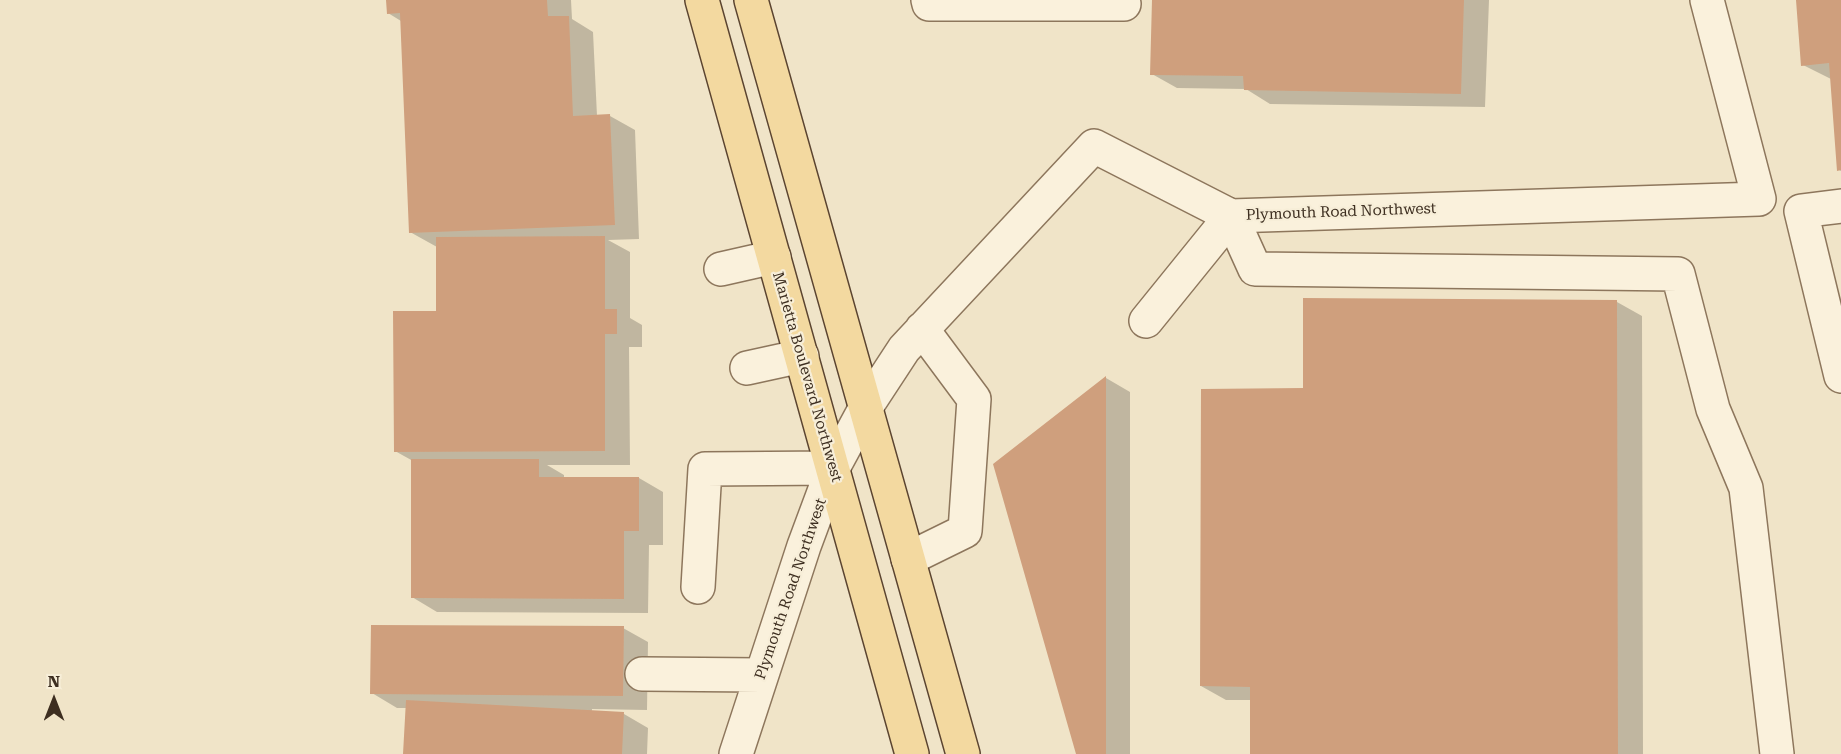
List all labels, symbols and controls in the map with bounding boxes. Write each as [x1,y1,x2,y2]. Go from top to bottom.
street label: Plymouth Road Northwest [1245,200,1437,224]
street label: Marietta Boulevard Northwest [768,270,846,484]
street label: Plymouth Road Northwest [751,496,831,682]
north arrow [24,670,84,730]
text: N [48,672,60,691]

